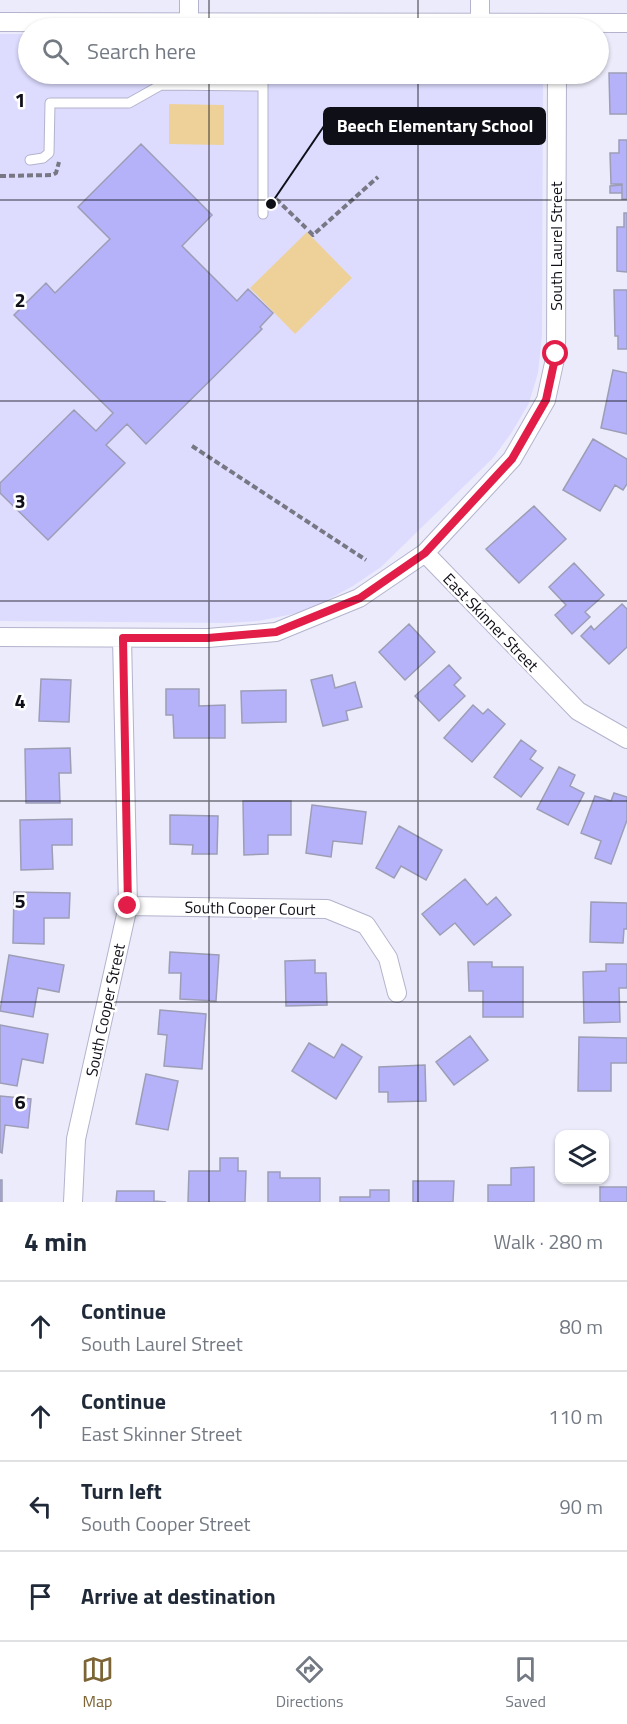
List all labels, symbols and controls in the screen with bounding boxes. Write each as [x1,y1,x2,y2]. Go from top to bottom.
search box [18,18,609,84]
text: Search here [87,34,196,68]
icon: search [39,35,72,68]
text: 1 [14,84,26,115]
callout: Beech Elementary School [324,108,545,144]
text: Beech Elementary School [337,112,533,139]
street label: South Laurel Street [544,181,568,311]
text: 2 [14,284,26,315]
route start [542,340,568,366]
text: 3 [14,485,26,516]
street label: East Skinner Street [438,567,545,677]
text: 4 [14,685,26,716]
text: 5 [14,885,26,916]
route end [114,892,140,918]
street label: South Cooper Court [184,895,316,921]
street label: South Cooper Street [79,941,131,1079]
text: 6 [14,1086,26,1117]
map controls [555,1130,609,1184]
button: layers [555,1130,609,1184]
text: 4 min [24,1222,87,1261]
text: Walk · 280 m [494,1226,603,1257]
text: Continue [81,1294,166,1328]
icon: ahead [24,1310,57,1343]
text: 80 m [559,1311,603,1342]
text: South Laurel Street [81,1328,243,1359]
text: Continue [81,1384,166,1418]
icon: ahead [24,1400,57,1433]
text: 110 m [548,1401,603,1432]
text: East Skinner Street [81,1418,242,1449]
text: Turn left [81,1474,162,1508]
icon: left [24,1490,57,1523]
text: 90 m [559,1491,603,1522]
text: South Cooper Street [81,1508,251,1539]
text: Arrive at destination [81,1579,276,1613]
icon: arrive [24,1580,57,1613]
tab: Map [81,1653,114,1713]
tab: Directions [276,1653,344,1713]
tab: Saved [505,1653,546,1713]

